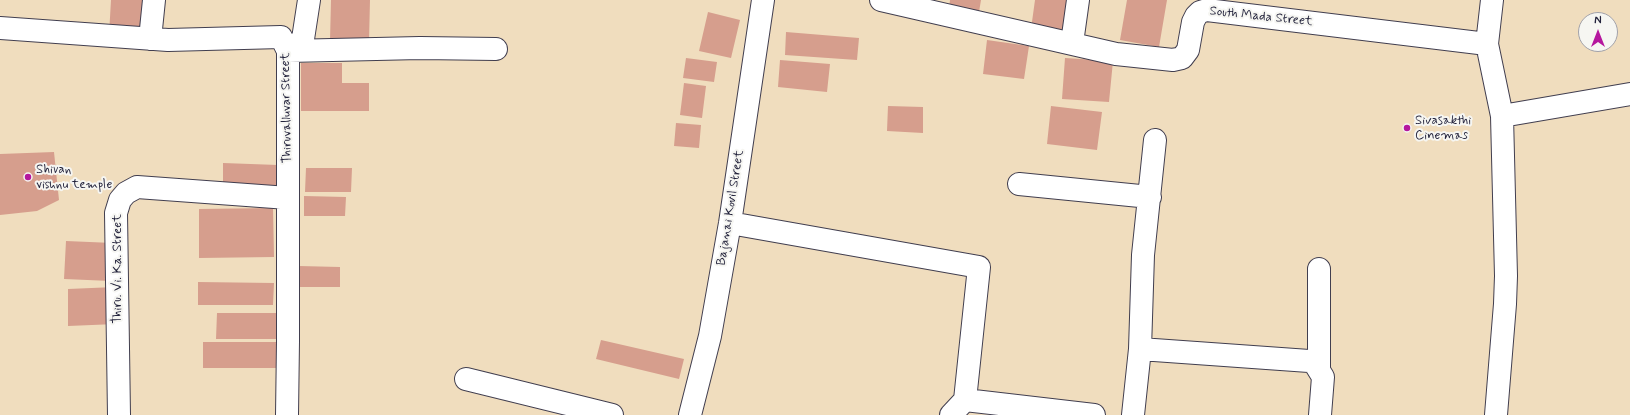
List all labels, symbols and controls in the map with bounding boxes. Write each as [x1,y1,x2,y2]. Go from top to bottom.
street label: South Mada Street [1209,4,1313,30]
north arrow [1578,12,1618,52]
text: N [1594,14,1602,28]
street label: Thiruvalluvar Street [278,53,296,163]
place label: Sivasakthi Cinemas [1415,113,1471,144]
marker: Sivasakthi Cinemas [1402,123,1412,133]
street label: Bajanai Kovil Street [714,149,748,267]
place label: Shivan vishnu temple [36,162,112,193]
marker: Shivan vishnu temple [23,172,33,182]
street label: Thiru. Vi. Ka. Street [110,214,126,324]

